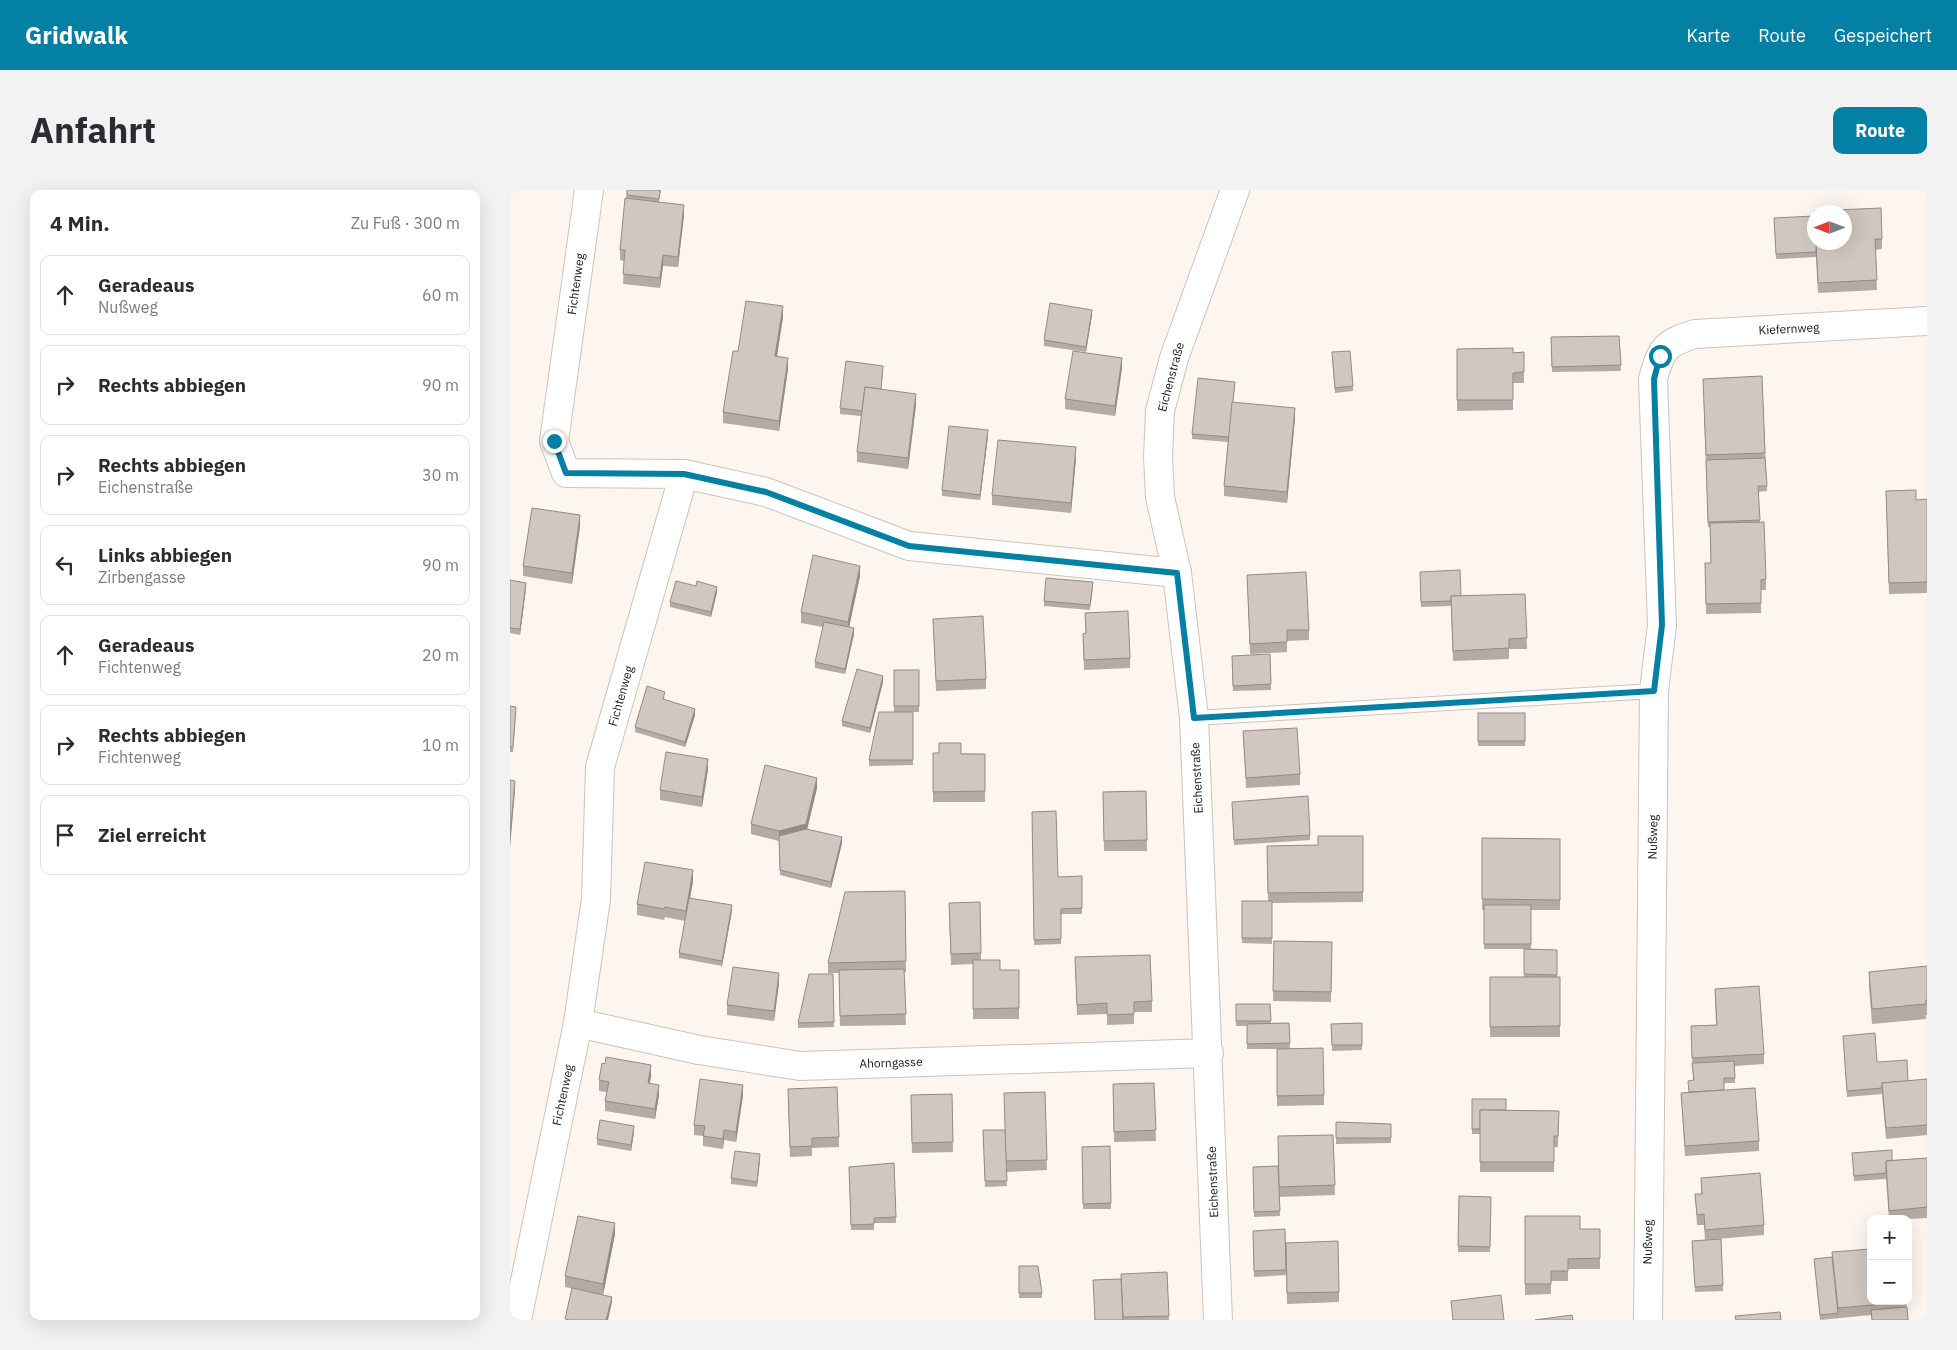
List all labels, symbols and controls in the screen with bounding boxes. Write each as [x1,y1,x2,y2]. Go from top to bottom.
text: Gridwalk [25,19,128,51]
text: Karte [1687,24,1730,47]
text: Route [1758,24,1806,47]
text: Gespeichert [1834,24,1932,47]
text: Anfahrt [30,107,156,153]
button: Route [1833,107,1927,154]
north arrow [1807,205,1852,250]
text: 4 Min. [50,209,110,237]
text: Zu Fuß · 300 m [351,213,460,233]
street label: Fichtenweg [564,251,587,316]
text: Geradeaus [98,273,195,297]
icon: ahead [51,281,79,309]
text: 60 m [422,285,459,305]
text: Nußweg [98,297,158,317]
street label: Kiefernweg [1758,319,1820,338]
street label: Eichenstraße [1154,340,1187,413]
route start [1649,345,1672,368]
icon: right [51,371,79,399]
text: Rechts abbiegen [98,373,246,397]
text: 90 m [422,375,459,395]
route end [543,430,566,453]
text: Rechts abbiegen [98,453,246,477]
icon: right [51,461,79,489]
text: 30 m [422,465,459,485]
text: Eichenstraße [98,477,193,497]
text: Links abbiegen [98,543,232,567]
icon: left [51,551,79,579]
text: 90 m [422,555,459,575]
text: Zirbengasse [98,567,186,587]
text: Geradeaus [98,633,195,657]
icon: ahead [51,641,79,669]
text: 20 m [422,645,459,665]
text: Fichtenweg [98,657,181,677]
street label: Fichtenweg [605,663,636,728]
text: Rechts abbiegen [98,723,246,747]
icon: right [51,731,79,759]
text: 10 m [422,735,459,755]
street label: Eichenstraße [1187,742,1206,814]
text: Fichtenweg [98,747,181,767]
street label: Nußweg [1645,814,1660,860]
icon: arrive [51,821,79,849]
text: Ziel erreicht [98,823,206,847]
street label: Ahorngasse [859,1054,923,1071]
street label: Fichtenweg [549,1062,576,1127]
street label: Eichenstraße [1204,1146,1221,1218]
map controls [1867,1215,1912,1305]
button: + [1867,1215,1912,1260]
street label: Nußweg [1640,1219,1655,1265]
button: − [1867,1260,1912,1305]

